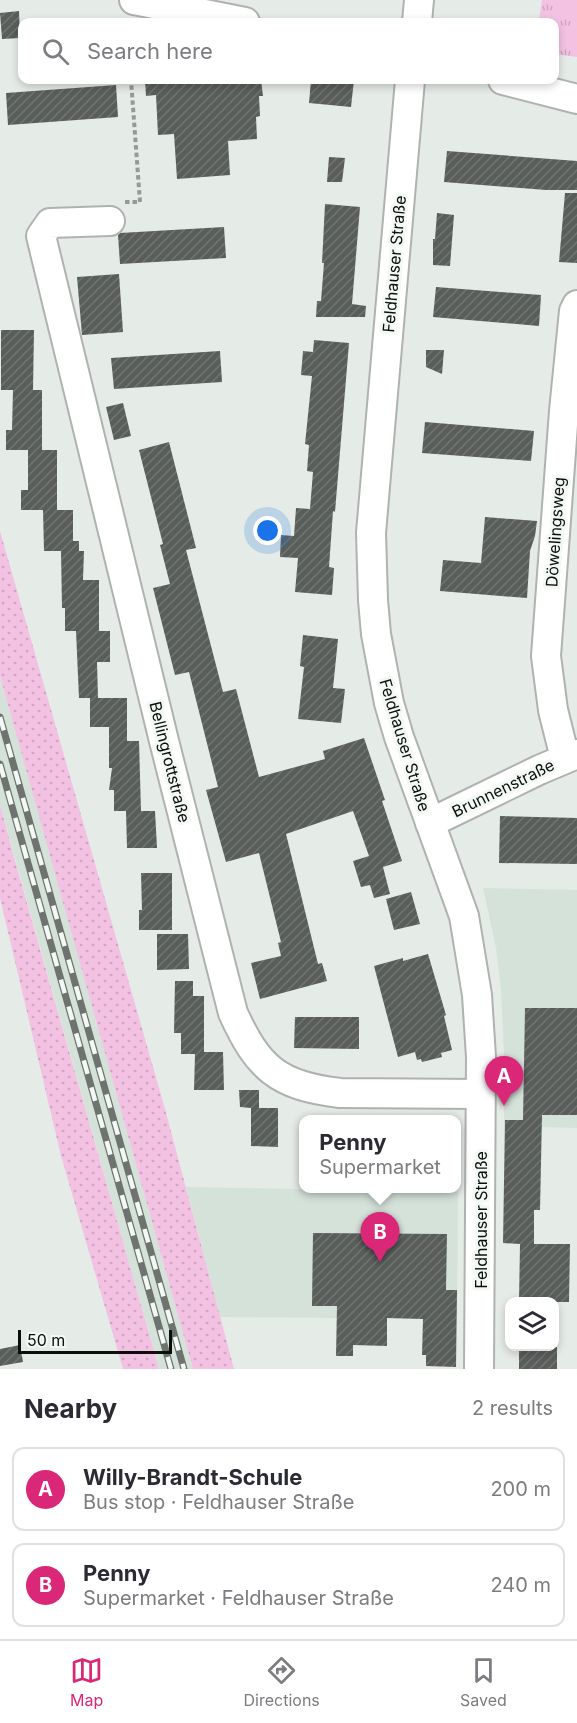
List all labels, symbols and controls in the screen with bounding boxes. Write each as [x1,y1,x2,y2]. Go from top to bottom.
search box [18,18,559,84]
icon: search [39,35,72,68]
text: Search here [87,38,213,64]
street label: Feldhauser Straße [378,195,410,333]
street label: Döwelingsweg [541,476,569,588]
your location [253,516,282,545]
street label: Feldhauser Straße [375,676,435,814]
street label: Bellingrottstraße [145,699,195,825]
street label: Brunnenstraße [449,755,557,821]
pin: A [484,1056,524,1106]
popup [299,1115,461,1193]
text: Penny [319,1129,387,1155]
street label: Feldhauser Straße [471,1151,491,1289]
text: Supermarket [319,1155,441,1179]
pin: B [360,1212,400,1262]
map controls [505,1297,559,1351]
button: layers [505,1297,559,1351]
scale bar [18,1327,172,1354]
text: 50 m [27,1330,65,1350]
text: Nearby [24,1393,117,1424]
text: 2 results [472,1396,553,1420]
text: Willy-Brandt-Schule [83,1464,302,1490]
text: A [38,1477,53,1501]
text: 200 m [490,1477,551,1501]
text: Bus stop · Feldhauser Straße [83,1490,354,1514]
text: Penny [83,1560,150,1586]
text: B [39,1573,52,1597]
text: 240 m [490,1573,551,1597]
text: Supermarket · Feldhauser Straße [83,1586,394,1610]
tab: Map [70,1654,103,1710]
tab: Directions [244,1654,320,1710]
tab: Saved [460,1654,507,1710]

